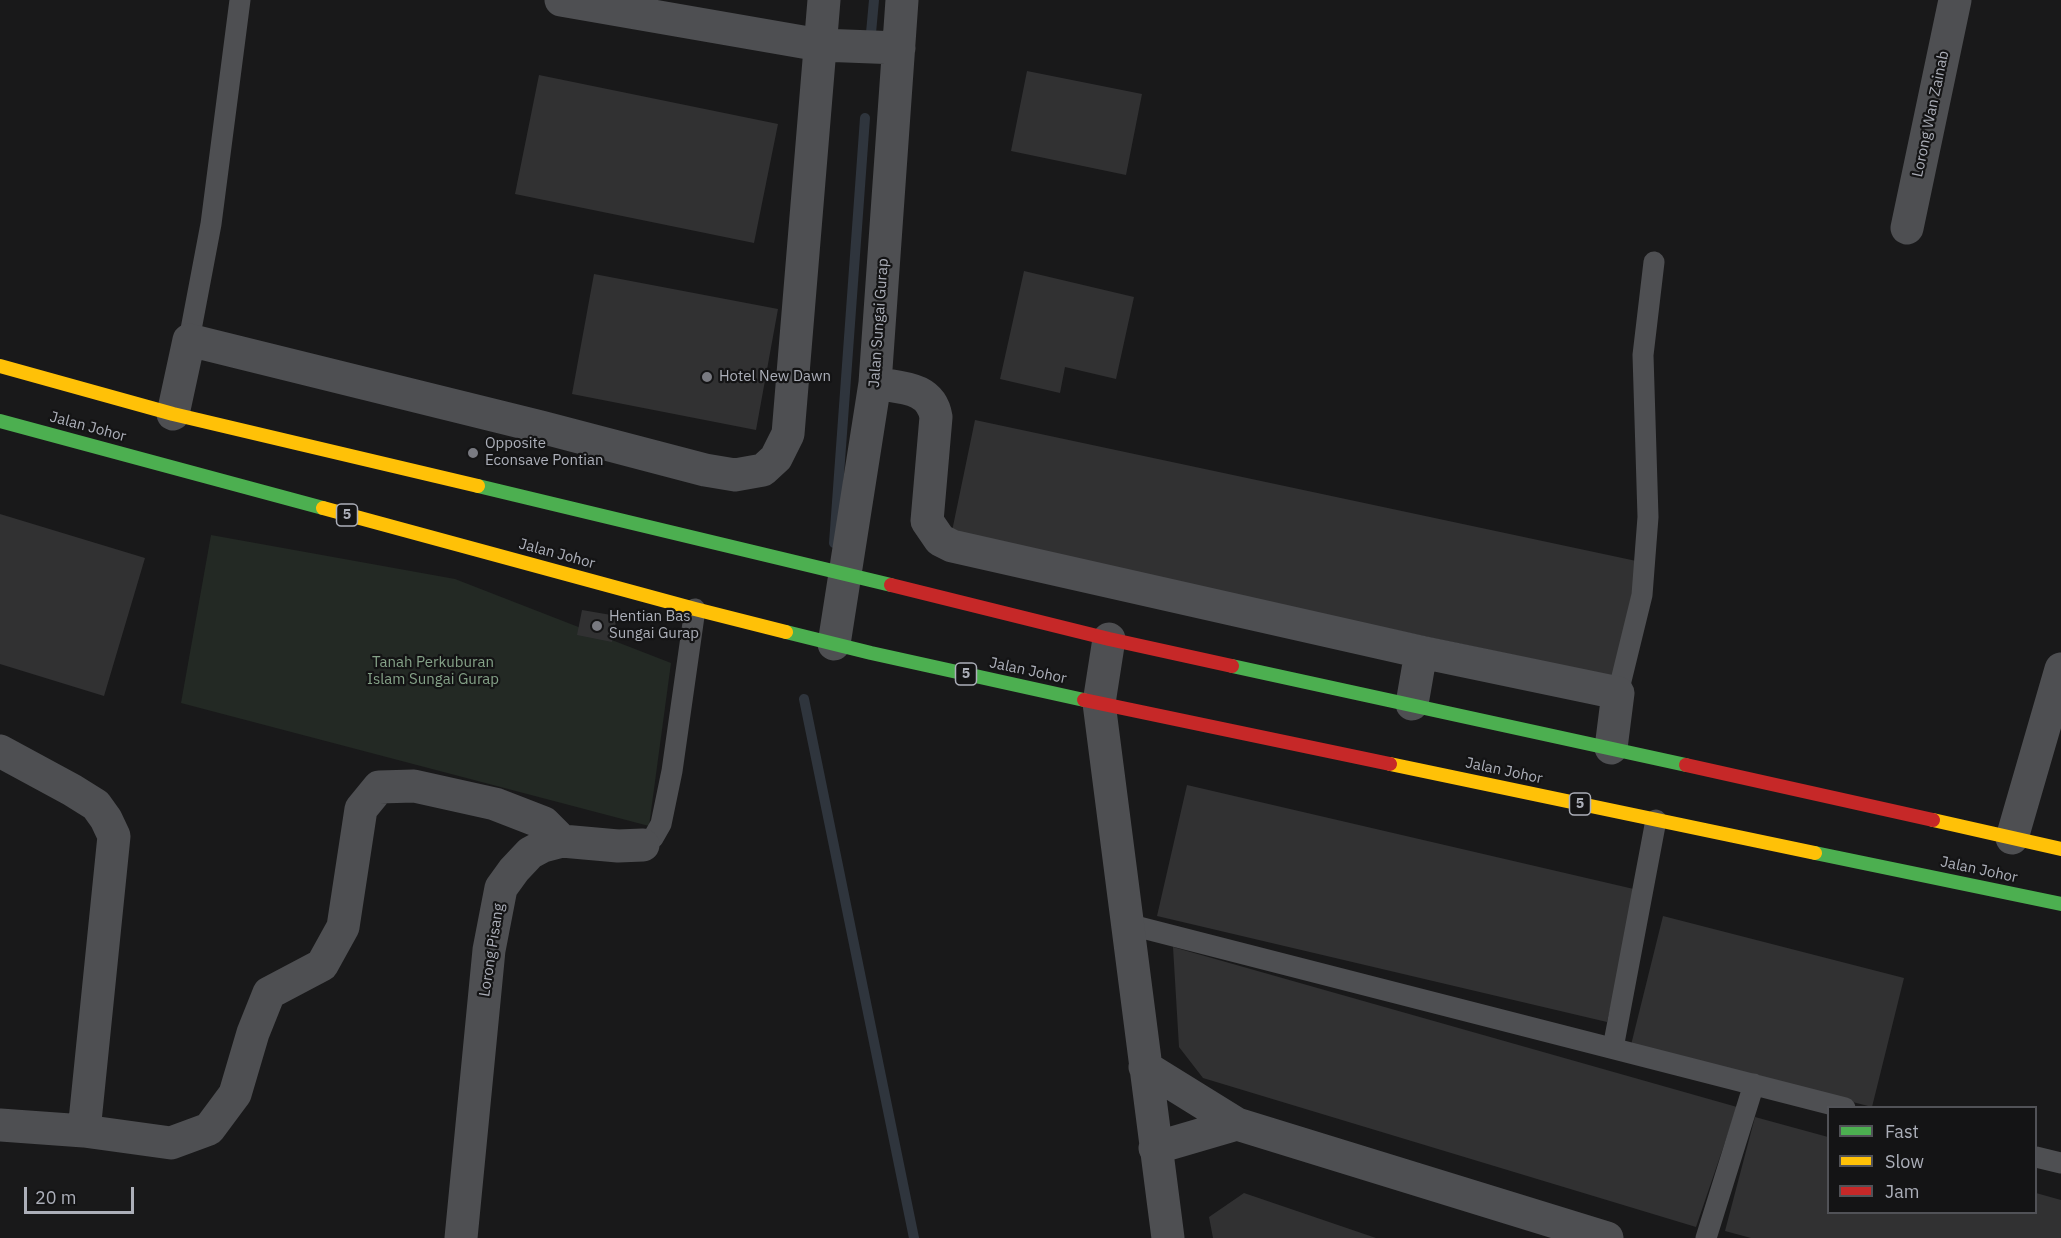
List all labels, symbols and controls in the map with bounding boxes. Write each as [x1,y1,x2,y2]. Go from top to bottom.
street label: Lorong Wan Zainab [1909,49,1953,179]
street label: Jalan Sungai Gurap [865,258,893,388]
place label: Hotel New Dawn [719,368,831,386]
marker: Hotel New Dawn [700,370,714,384]
street label: Jalan Johor [48,408,128,446]
place label: Opposite Econsave Pontian [485,435,603,470]
marker: Opposite Econsave Pontian [466,446,480,460]
road number: 5 [336,504,358,526]
street label: Jalan Johor [517,535,597,573]
place label: Hentian Bas Sungai Gurap [609,608,699,643]
marker: Hentian Bas Sungai Gurap [590,619,604,633]
park label: Tanah Perkuburan Islam Sungai Gurap [367,654,499,689]
street label: Jalan Johor [988,654,1068,688]
road number: 5 [956,663,976,685]
street label: Jalan Johor [1464,754,1544,788]
road number: 5 [1570,793,1590,815]
street label: Jalan Johor [1939,853,2019,887]
street label: Lorong Pisang [476,902,508,998]
legend [1827,1106,2037,1214]
text: Fast [1885,1120,1919,1143]
text: Slow [1885,1150,1924,1173]
scale bar [27,1175,136,1213]
text: Jam [1885,1180,1920,1203]
text: 20 m [35,1186,77,1209]

